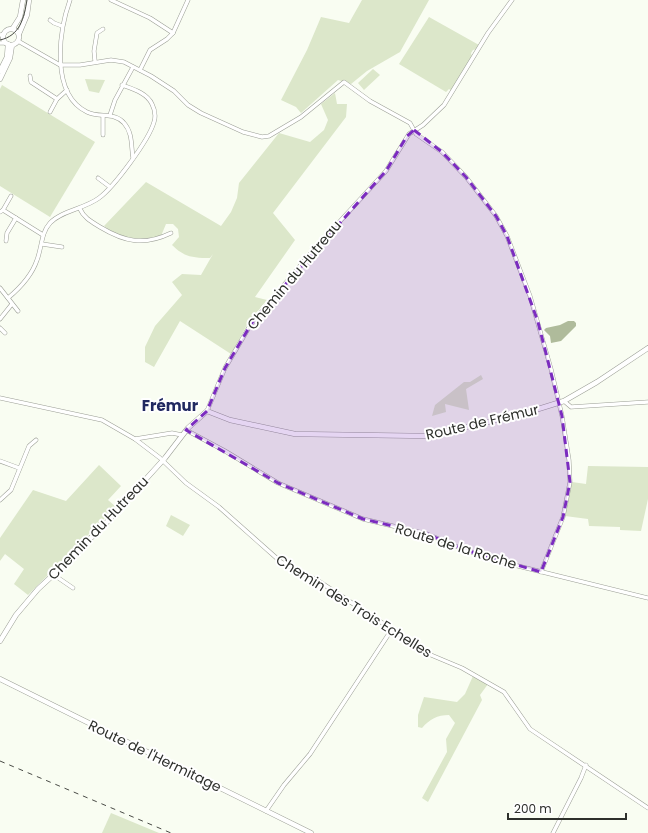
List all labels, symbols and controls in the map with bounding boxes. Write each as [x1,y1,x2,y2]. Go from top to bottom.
street label: Chemin du Hutreau [242,216,346,334]
district label: Frémur [142,395,199,416]
street label: Route de Frémur [424,399,540,445]
street label: Chemin du Hutreau [43,472,153,584]
street label: Route de la Roche [393,518,520,574]
street label: Chemin des Trois Echelles [272,550,436,662]
street label: Route de l'Hermitage [85,715,225,797]
scale bar [508,795,626,821]
text: 200 m [514,800,552,817]

